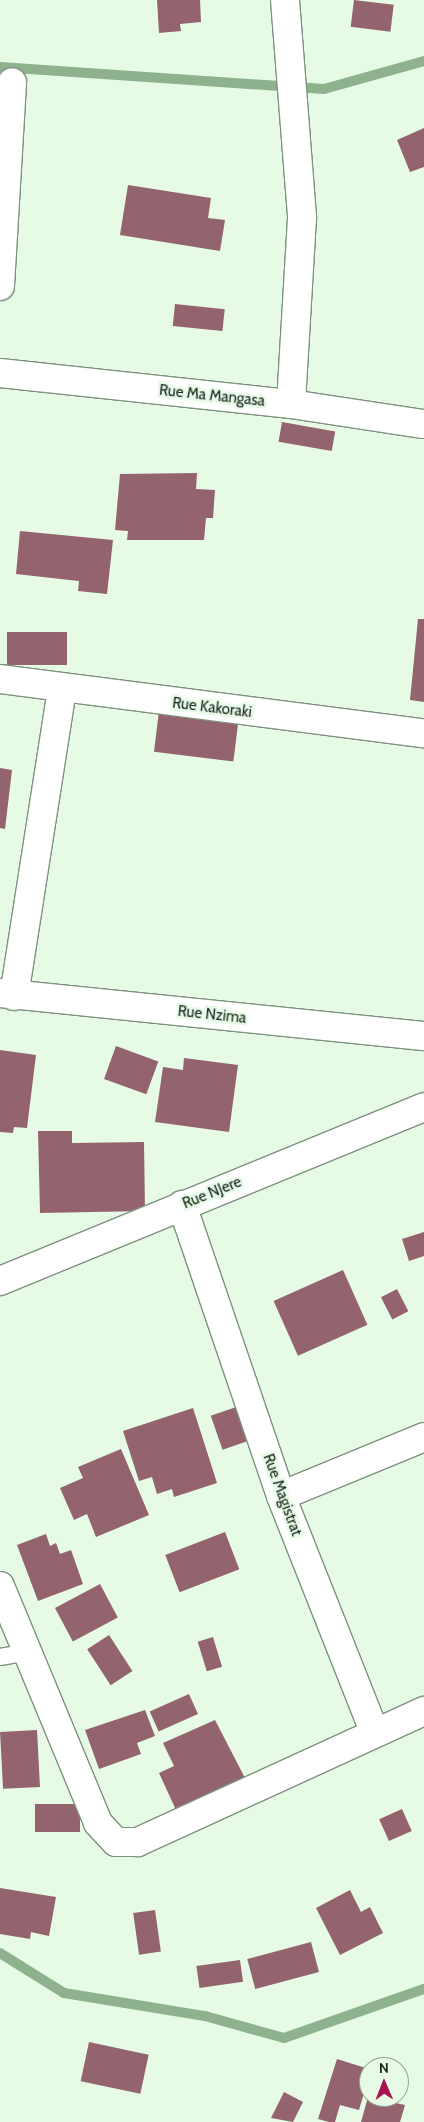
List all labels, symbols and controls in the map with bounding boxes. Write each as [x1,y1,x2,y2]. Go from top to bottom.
street label: Rue Ma Mangasa [158,381,266,411]
street label: Rue Kakoraki [171,694,253,722]
street label: Rue Nzima [177,1002,247,1028]
street label: Rue NJere [180,1173,244,1213]
street label: Rue Magistrat [259,1452,305,1538]
north arrow [359,2057,409,2107]
text: N [379,2059,389,2077]

